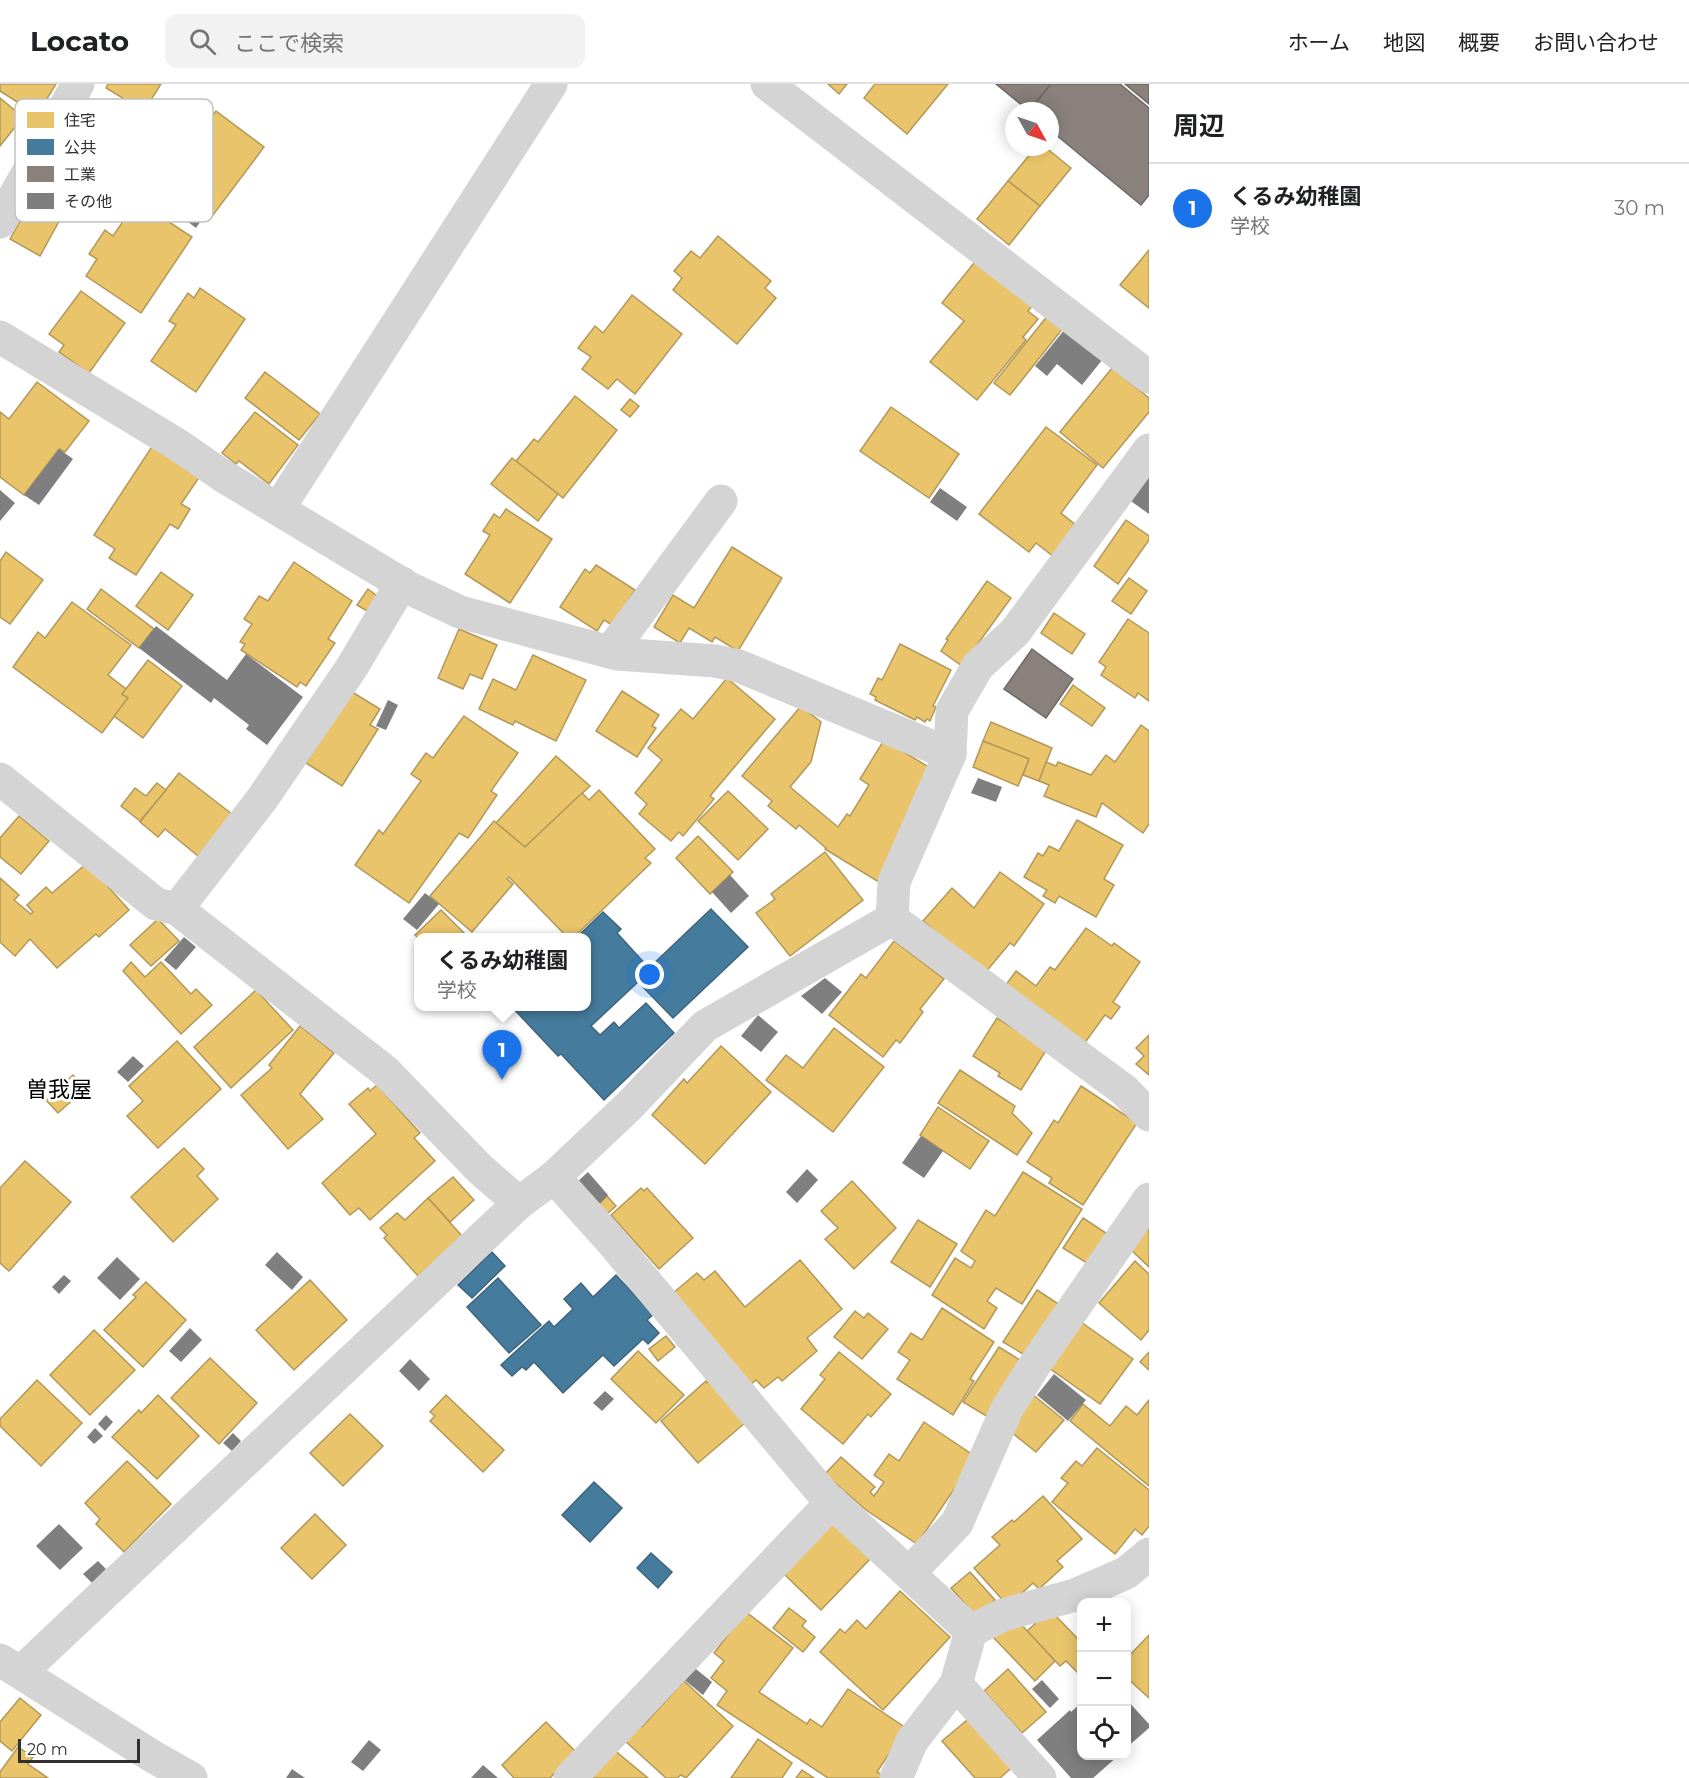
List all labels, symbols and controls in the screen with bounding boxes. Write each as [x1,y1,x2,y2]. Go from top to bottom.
search box [165,14,585,68]
text: Locato [30,24,129,58]
icon: search [186,25,219,58]
text: ここで検索 [234,30,344,57]
text: ホーム [1288,30,1350,55]
text: 地図 [1383,30,1425,55]
text: 概要 [1458,30,1500,55]
text: お問い合わせ [1533,30,1659,55]
legend [15,99,213,222]
north arrow [1005,102,1059,156]
text: 周辺 [1173,110,1225,142]
text: 住宅 [64,111,96,130]
text: 公共 [64,138,96,157]
text: 工業 [64,165,96,184]
text: くるみ幼稚園 [1230,183,1362,210]
text: その他 [64,192,112,211]
text: 1 [1189,196,1196,220]
text: 30 m [1614,196,1665,220]
text: 学校 [1230,214,1270,238]
popup [414,933,591,1011]
text: くるみ幼稚園 [437,947,568,974]
your location [635,960,664,989]
text: 学校 [437,978,477,1002]
pin: 1 [482,1030,522,1080]
district label: 曽我屋 [26,1076,92,1103]
map controls [1077,1598,1131,1760]
button: + [1077,1598,1131,1652]
button: − [1077,1652,1131,1706]
button: locate [1077,1706,1131,1760]
scale bar [18,1736,140,1764]
text: 20 m [27,1740,68,1759]

